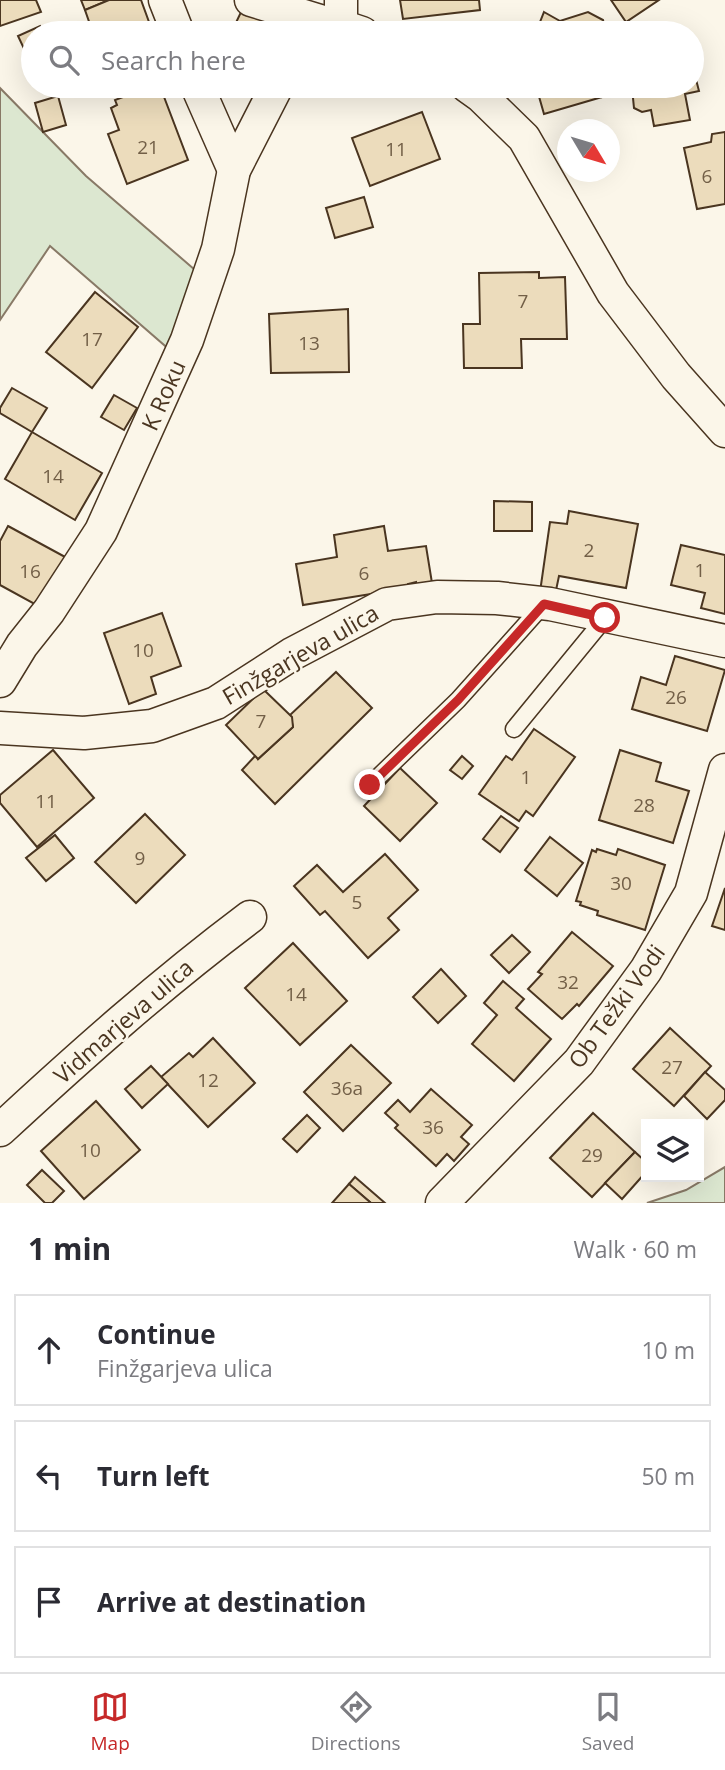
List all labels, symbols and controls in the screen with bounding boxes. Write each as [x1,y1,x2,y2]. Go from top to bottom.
search box [21,21,704,98]
icon: search [45,41,83,79]
text: Search here [101,42,246,78]
north arrow [557,119,620,182]
house number: 21 [137,134,159,160]
house number: 11 [385,136,407,162]
house number: 6 [702,163,712,189]
house number: 7 [518,288,528,314]
house number: 17 [81,326,103,352]
house number: 13 [298,330,320,356]
street label: K Roku [133,355,193,435]
house number: 14 [42,463,64,489]
house number: 2 [584,537,594,563]
house number: 1 [695,557,705,583]
house number: 16 [19,558,41,584]
house number: 6 [359,560,369,586]
street label: Finžgarjeva ulica [216,596,384,712]
route start [589,602,620,633]
house number: 10 [132,637,154,663]
house number: 26 [665,684,687,710]
house number: 7 [256,708,266,734]
house number: 1 [521,764,531,790]
route end [354,769,385,800]
house number: 11 [35,788,57,814]
house number: 28 [633,792,655,818]
house number: 9 [135,845,145,871]
house number: 30 [610,870,632,896]
house number: 5 [352,889,362,915]
street label: Ob Težki Vodi [560,938,672,1074]
street label: Vidmarjeva ulica [46,951,200,1091]
house number: 32 [557,969,579,995]
house number: 14 [285,981,307,1007]
house number: 27 [661,1054,683,1080]
house number: 12 [197,1067,219,1093]
house number: 36a [331,1075,363,1101]
house number: 36 [422,1114,444,1140]
map controls [641,1119,704,1182]
button: layers [641,1119,704,1182]
house number: 10 [79,1137,101,1163]
house number: 29 [581,1142,603,1168]
text: 1 min [28,1228,111,1269]
text: Walk · 60 m [574,1233,697,1265]
text: Continue [97,1316,216,1352]
icon: ahead [30,1331,68,1369]
text: 10 m [641,1334,695,1366]
text: Finžgarjeva ulica [97,1352,273,1384]
icon: left [30,1457,68,1495]
text: Turn left [97,1458,209,1494]
text: 50 m [641,1460,695,1492]
icon: arrive [30,1583,68,1621]
text: Arrive at destination [97,1584,366,1620]
tab: Map [91,1688,130,1756]
tab: Directions [311,1688,401,1756]
tab: Saved [582,1688,634,1756]

